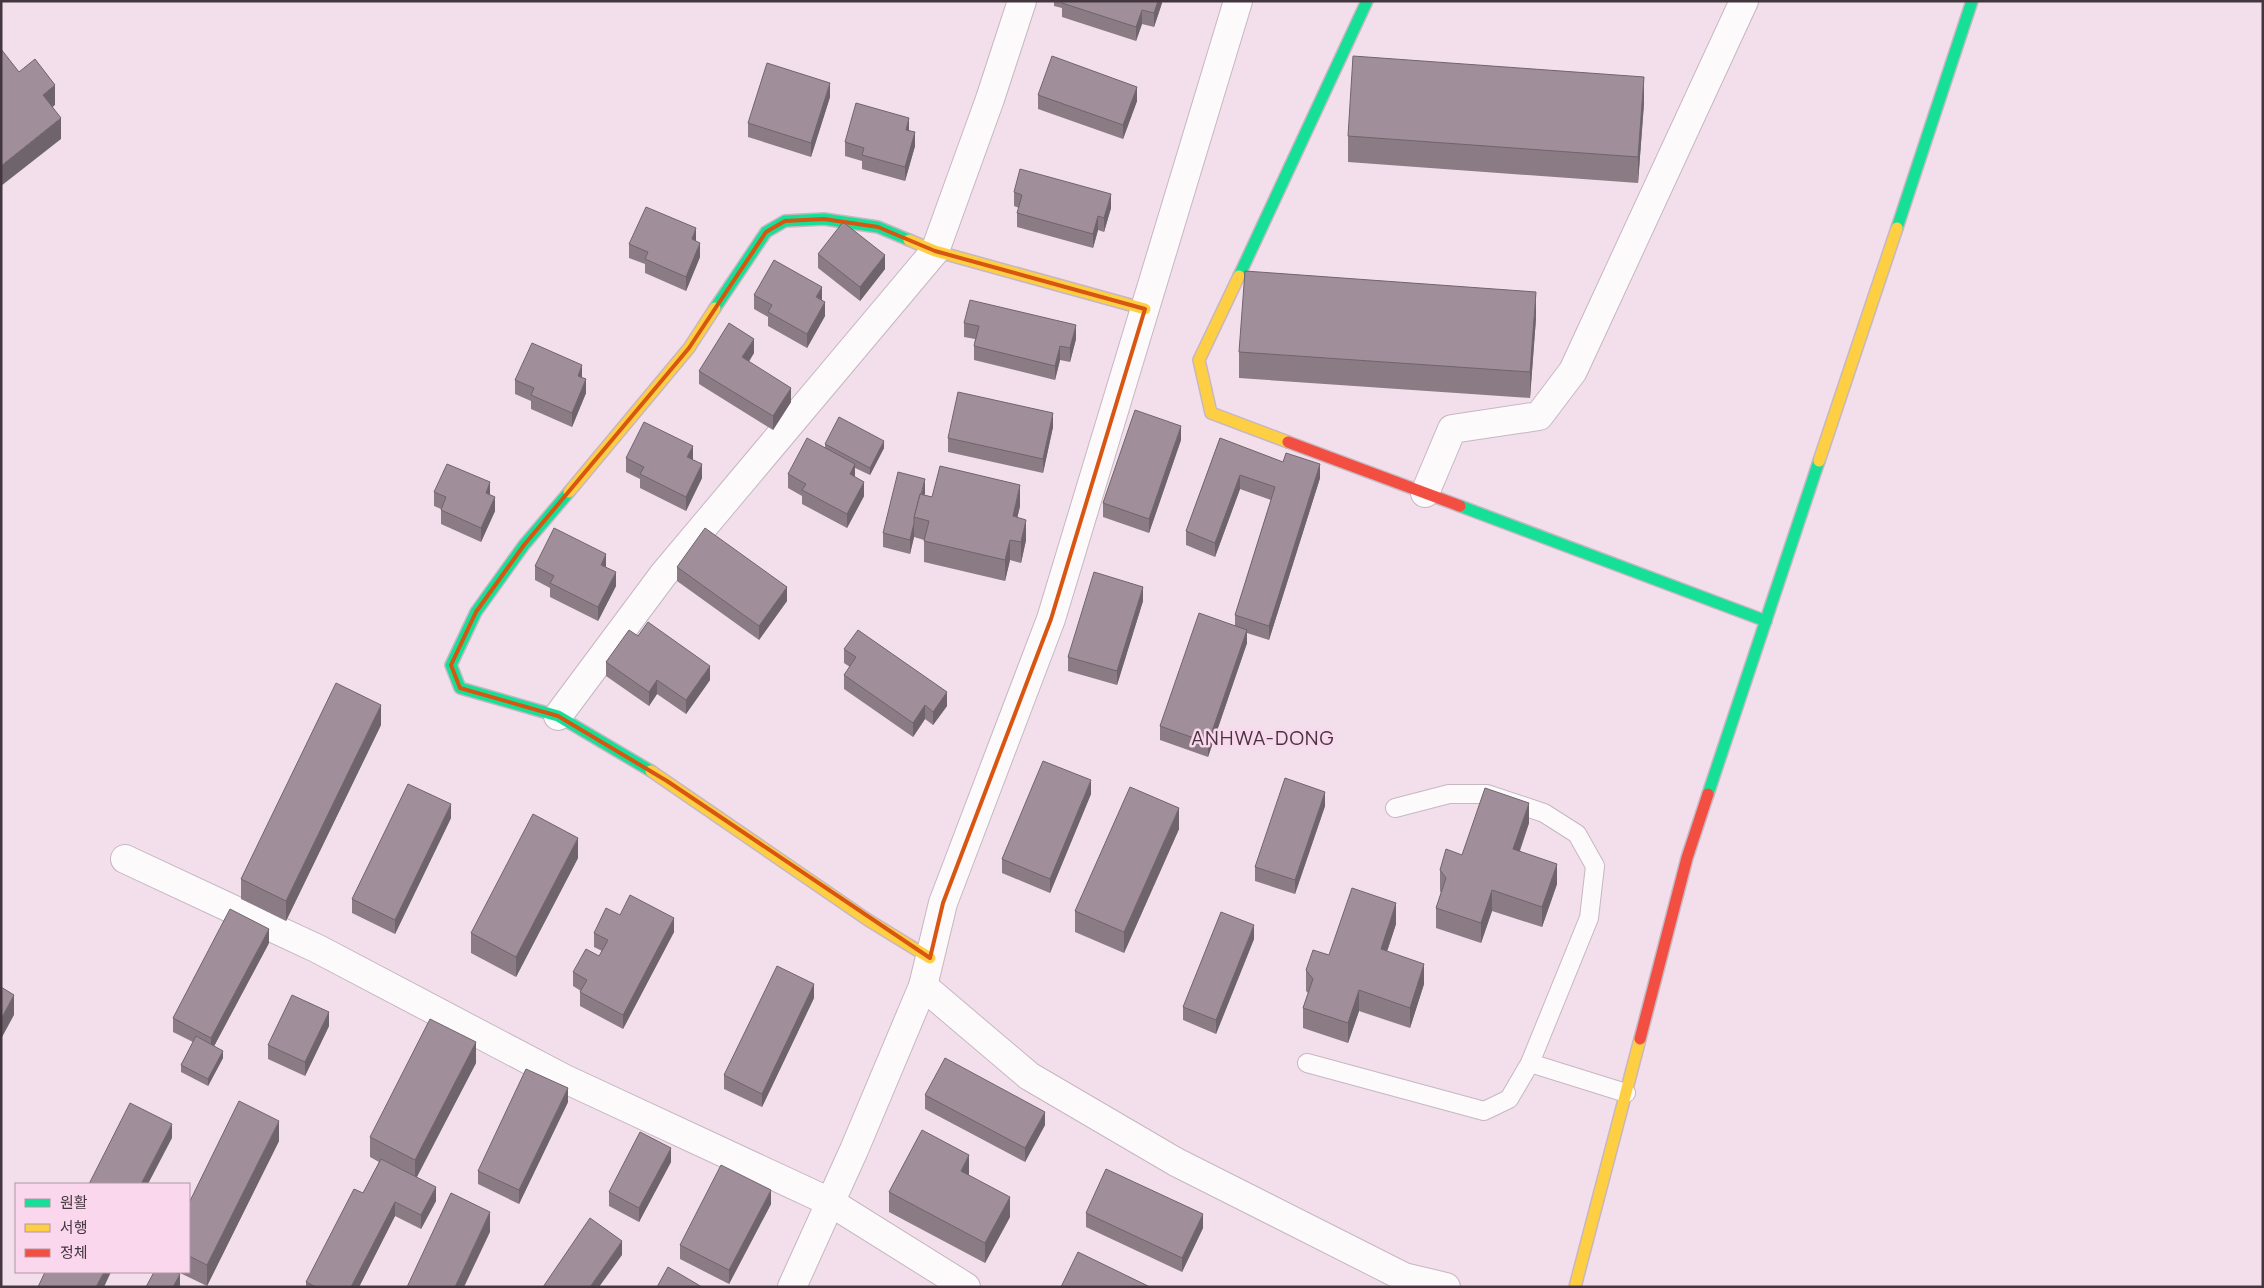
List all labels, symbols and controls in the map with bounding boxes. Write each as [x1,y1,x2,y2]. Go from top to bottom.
district label: ANHWA-DONG [1191,724,1335,751]
legend [15,1183,190,1273]
text: 원활 [60,1192,88,1213]
text: 서행 [60,1217,88,1238]
text: 정체 [60,1242,88,1263]

